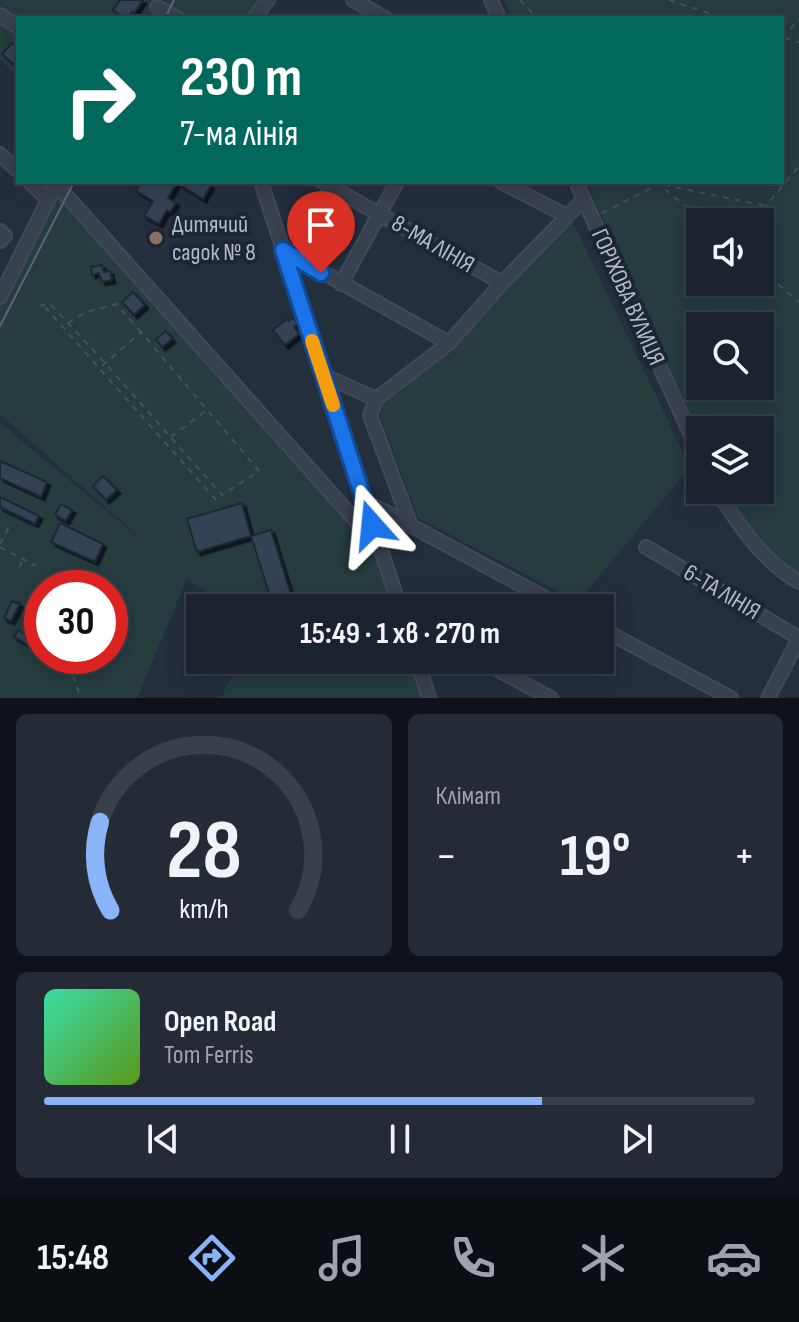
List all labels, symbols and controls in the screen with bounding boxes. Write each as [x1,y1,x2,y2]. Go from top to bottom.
text: 230 m [180,45,302,112]
icon: right [48,48,152,152]
text: 7-ма лінія [180,113,298,156]
pin [287,191,355,273]
icon: arrive [299,203,343,247]
map controls [686,208,774,504]
button: sound [686,208,774,296]
street label: 8-МА ЛІНІЯ [386,209,480,279]
place label: Дитячий садок № 8 [172,210,256,267]
street label: ГОРІХОВА ВУЛИЦЯ [585,224,671,370]
marker: Дитячий садок № 8 [147,229,165,247]
button: search [686,312,774,400]
button: layers [686,416,774,504]
position arrow [330,483,414,567]
street label: 6-ТА ЛІНІЯ [678,558,766,626]
speed limit sign: 30 [24,570,128,674]
text: 15:49 · 1 хв · 270 m [300,616,500,652]
text: Клімат [436,781,501,812]
text: 28 [166,802,242,902]
text: 19° [560,821,631,893]
text: − [436,830,457,883]
text: + [733,830,755,883]
text: km/h [179,892,228,927]
text: Open Road [164,1004,276,1040]
text: Tom Ferris [164,1040,254,1071]
icon: previous [141,1117,185,1161]
icon: pause [378,1117,422,1161]
icon: next [615,1117,659,1161]
icon: directions [184,1230,240,1286]
icon: music [314,1230,370,1286]
icon: phone [445,1230,501,1286]
icon: climate [575,1230,631,1286]
icon: car [706,1230,762,1286]
text: 15:48 [37,1237,109,1280]

